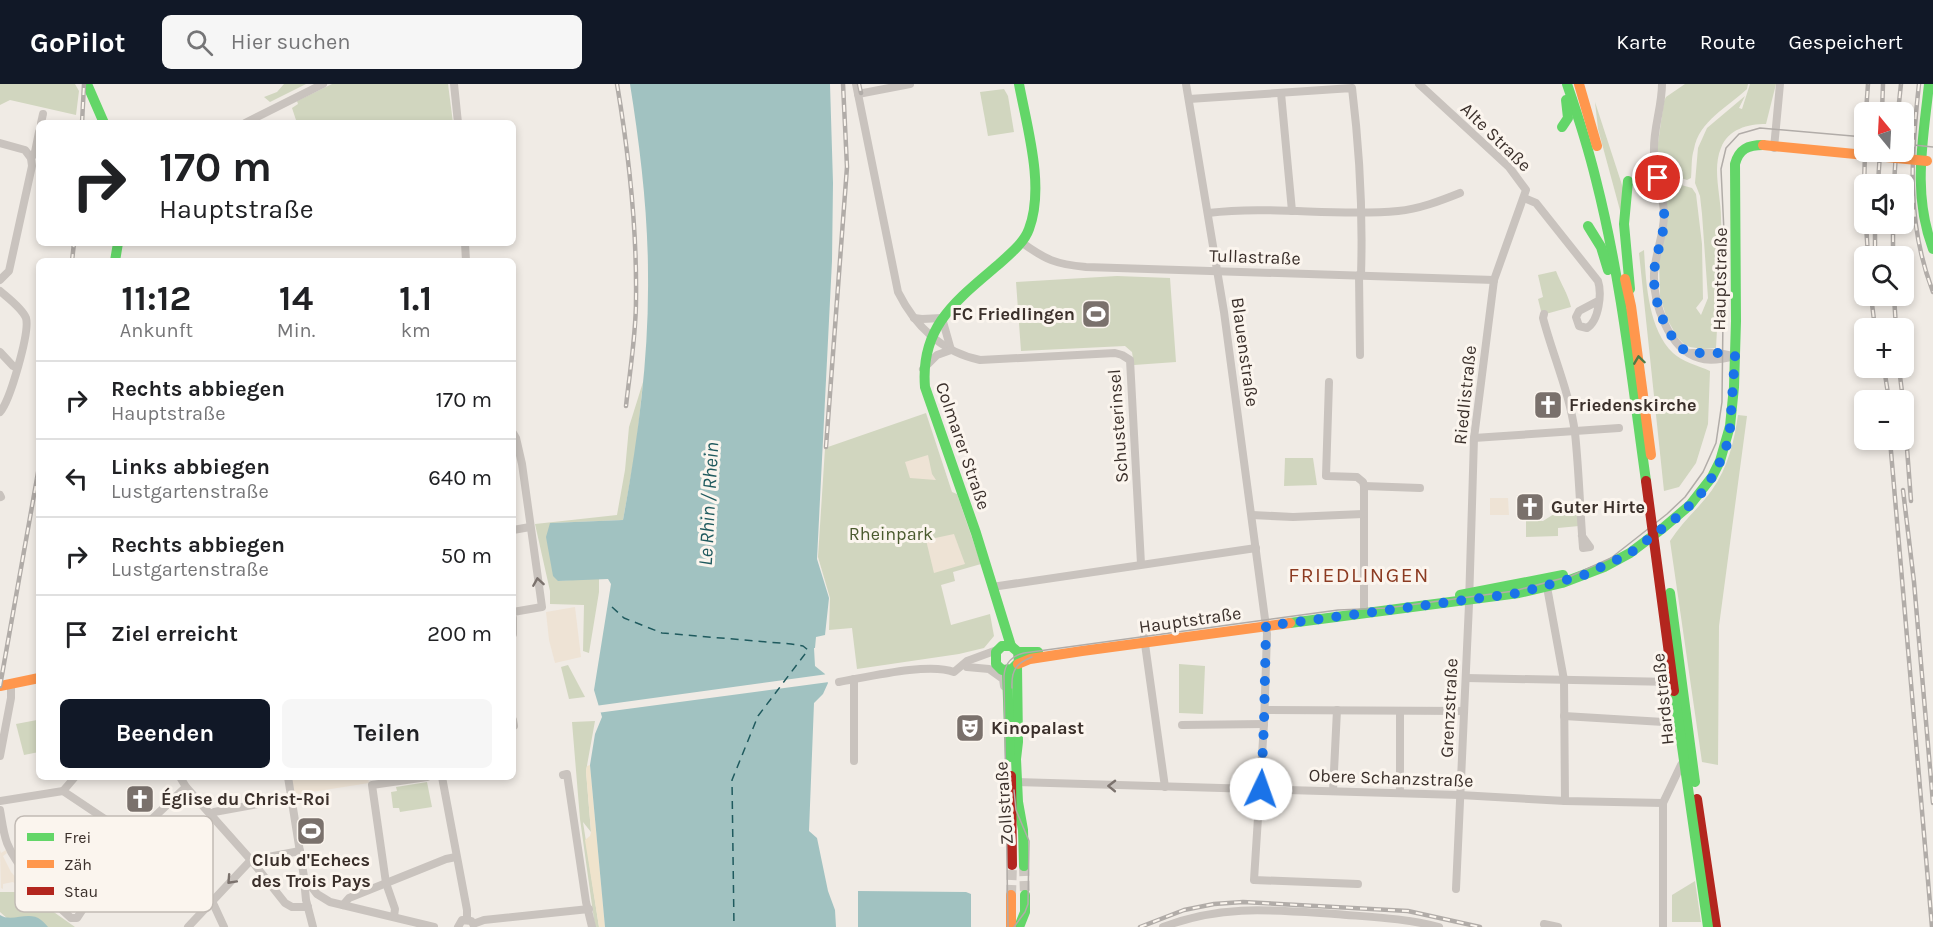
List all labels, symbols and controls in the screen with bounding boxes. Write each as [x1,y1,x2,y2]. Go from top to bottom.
search box [162,15,582,69]
text: GoPilot [30,26,126,59]
icon: search [183,26,216,59]
text: Hier suchen [231,29,351,55]
text: Karte [1616,30,1667,54]
text: Route [1700,30,1756,54]
text: Gespeichert [1789,30,1903,54]
street label: Alte Straße [1456,98,1536,176]
north arrow [1854,102,1914,162]
map controls [1854,102,1914,450]
text: 170 m [159,142,272,192]
icon: right [60,144,138,222]
pin [1632,152,1683,203]
icon: arrive [1641,161,1674,194]
button: sound [1854,174,1914,234]
text: Hauptstraße [159,193,314,225]
street label: Hauptstraße [1708,227,1732,331]
street label: Tullastraße [1209,244,1301,270]
button: search [1854,246,1914,306]
text: 11:12 [121,277,191,319]
text: 14 [279,277,313,319]
text: 1.1 [399,277,432,319]
street label: Blauenstraße [1226,296,1264,408]
sports icon: FC Friedlingen [1080,298,1112,330]
place label: FC Friedlingen [952,303,1075,325]
button: + [1854,318,1914,378]
text: Ankunft [120,319,193,342]
text: Min. [277,319,315,342]
text: km [401,319,431,342]
street label: Riedlistraße [1449,344,1481,446]
one-way arrow [1633,355,1645,364]
street label: Schusterinsel [1103,368,1133,484]
text: Rechts abbiegen [111,376,285,402]
street label: Colmarer Straße [931,379,995,513]
icon: right [60,384,93,417]
text: 170 m [436,387,492,413]
church icon: Friedenskirche [1532,389,1564,421]
button: − [1854,390,1914,450]
place label: Friedenskirche [1569,394,1697,416]
text: Hauptstraße [111,402,226,425]
water label: Le Rhin / Rhein [694,442,723,566]
text: Links abbiegen [111,454,270,480]
icon: left [60,462,93,495]
text: 640 m [428,465,492,491]
text: Lustgartenstraße [111,480,269,503]
church icon: Guter Hirte [1514,491,1546,523]
place label: Guter Hirte [1551,496,1645,518]
park label: Rheinpark [849,523,933,545]
text: Rechts abbiegen [111,532,285,558]
icon: right [60,540,93,573]
text: 50 m [441,543,492,569]
text: Lustgartenstraße [111,558,269,581]
district label: FRIEDLINGEN [1288,563,1430,587]
one-way arrow [533,577,545,586]
street label: Hauptstraße [1137,602,1243,638]
icon: arrive [60,618,93,651]
text: Ziel erreicht [111,621,238,647]
text: 200 m [427,621,492,647]
street label: Hardstraße [1647,652,1679,746]
street label: Grenzstraße [1435,658,1463,758]
button: Beenden [60,699,270,768]
button: Teilen [282,699,492,768]
theatre icon: Kinopalast [954,712,986,744]
place label: Kinopalast [991,717,1084,739]
position arrow [1229,757,1293,821]
street label: Zollstraße [990,761,1018,845]
street label: Obere Schanzstraße [1308,764,1474,792]
one-way arrow [1108,779,1117,792]
church icon: Église du Christ-Roi [124,783,156,815]
place label: Église du Christ-Roi [161,787,330,810]
sports icon: Club d'Echecs des Trois Pays [295,815,327,847]
legend [15,816,213,912]
text: Frei [64,828,91,847]
place label: Club d'Echecs des Trois Pays [251,849,371,892]
text: Zäh [64,855,92,874]
one-way arrow [228,873,239,884]
text: Stau [64,882,98,901]

